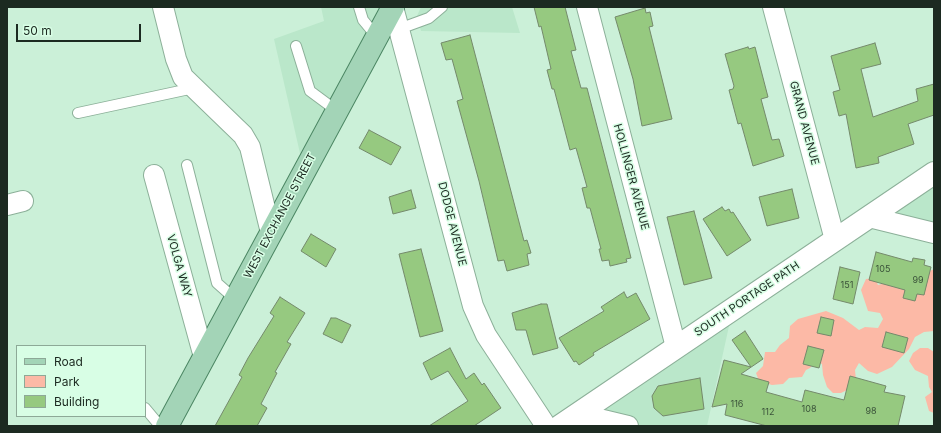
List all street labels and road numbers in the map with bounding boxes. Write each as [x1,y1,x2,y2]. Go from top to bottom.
street label: GRAND AVENUE [786,80,822,166]
street label: HOLLINGER AVENUE [610,122,652,232]
street label: WEST EXCHANGE STREET [241,151,319,281]
street label: DODGE AVENUE [435,181,469,267]
street label: VOLGA WAY [164,233,194,299]
street label: SOUTH PORTAGE PATH [692,259,802,339]

